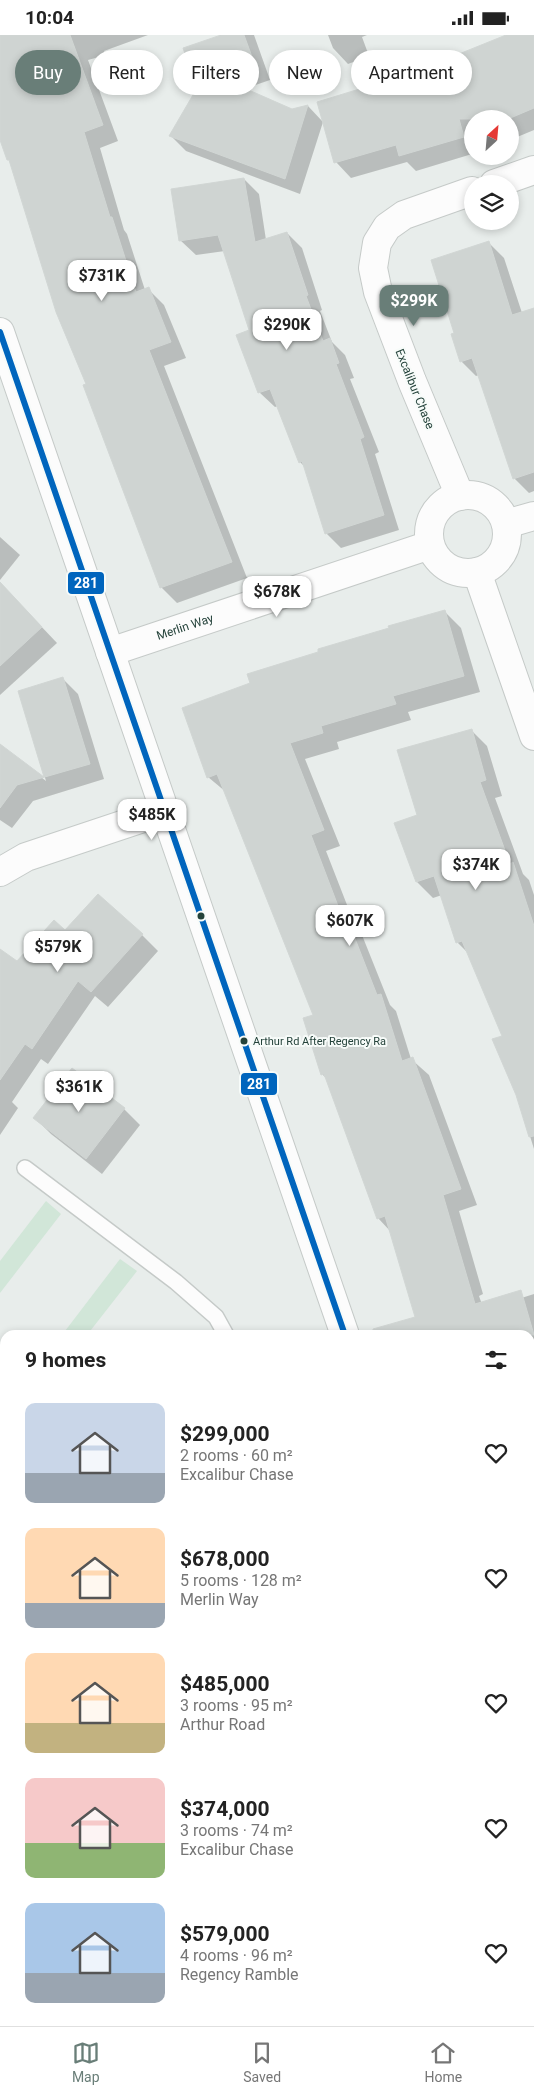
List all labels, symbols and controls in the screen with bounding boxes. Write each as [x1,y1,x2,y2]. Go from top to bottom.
text: 10:04 [25,6,74,29]
chip: Buy [15,50,81,95]
chip: Rent [91,50,163,95]
chip: Filters [173,50,259,95]
chip: New [269,50,341,95]
chip: Apartment [351,50,472,95]
north arrow [464,110,519,165]
map controls [464,110,519,230]
button: layers [464,175,519,230]
pin: $731K [67,259,137,302]
text: $731K [79,266,125,285]
pin: $299K [379,285,449,327]
text: $299K [391,291,437,310]
pin: $290K [252,309,322,351]
text: $290K [264,315,310,334]
street label: Excalibur Chase [393,347,437,431]
line badge: 281 [67,571,105,595]
text: 281 [74,575,98,591]
pin: $678K [242,575,312,618]
text: $678K [254,582,300,601]
street label: Merlin Way [155,611,215,643]
pin: $485K [117,799,187,841]
text: $485K [129,805,175,824]
pin: $374K [441,849,511,891]
text: $374K [453,855,499,874]
pin: $607K [315,905,385,947]
unlabelled marker [196,911,206,921]
text: $607K [327,911,373,930]
pin: $579K [23,931,93,973]
text: $579K [35,937,81,956]
place label: Arthur Rd After Regency Ra [253,1035,386,1048]
marker: Arthur Rd After Regency Ra [239,1036,249,1046]
pin: $361K [44,1071,114,1113]
line badge: 281 [240,1072,278,1096]
text: 281 [247,1076,271,1092]
text: $361K [56,1077,102,1096]
icon: filters [482,1346,510,1374]
text: 9 homes [25,1348,106,1372]
text: $299,000 [180,1422,270,1446]
icon: home [65,1423,125,1483]
icon: heart [482,1439,510,1467]
text: 2 rooms · 60 m² [180,1446,293,1465]
text: Excalibur Chase [180,1465,294,1484]
text: $678,000 [180,1547,270,1571]
icon: home [65,1548,125,1608]
icon: heart [482,1564,510,1592]
text: 5 rooms · 128 m² [180,1571,302,1590]
text: Merlin Way [180,1590,259,1609]
text: $485,000 [180,1672,270,1696]
icon: home [65,1673,125,1733]
icon: heart [482,1689,510,1717]
text: 3 rooms · 95 m² [180,1696,293,1715]
text: Arthur Road [180,1715,265,1734]
text: $374,000 [180,1797,270,1821]
icon: home [65,1798,125,1858]
icon: heart [482,1814,510,1842]
text: 3 rooms · 74 m² [180,1821,293,1840]
text: Excalibur Chase [180,1840,294,1859]
text: $579,000 [180,1922,270,1946]
icon: home [65,1923,125,1983]
icon: heart [482,1939,510,1967]
text: 4 rooms · 96 m² [180,1946,293,1965]
text: Regency Ramble [180,1965,299,1984]
tab: Map [72,2039,100,2085]
tab: Saved [243,2039,281,2085]
tab: Home [425,2039,462,2085]

